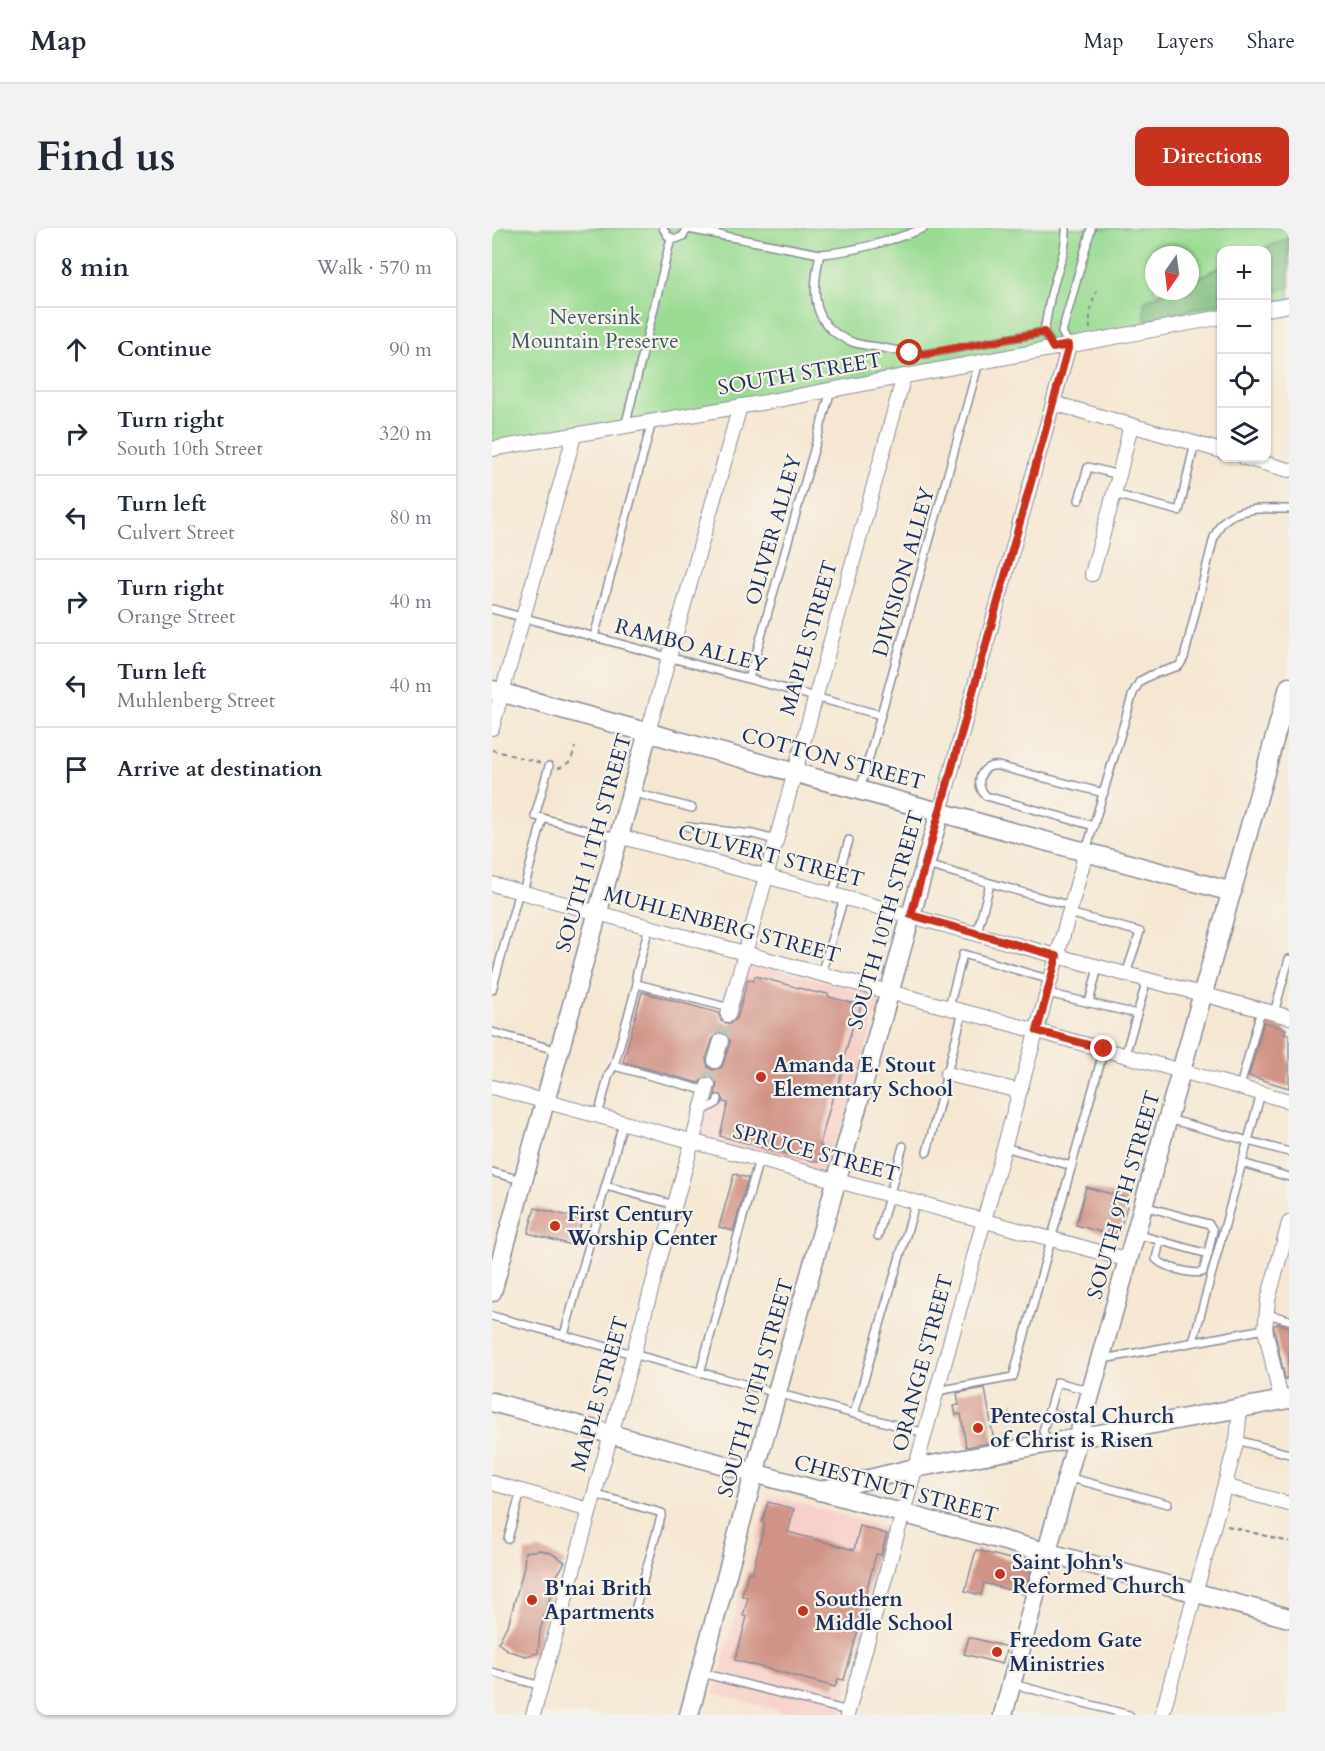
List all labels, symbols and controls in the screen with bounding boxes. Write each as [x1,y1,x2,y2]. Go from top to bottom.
text: Map [30,22,87,60]
text: Map [1084,27,1124,56]
text: Layers [1157,27,1214,56]
text: Share [1247,27,1295,56]
button: Directions [1135,127,1289,186]
text: Find us [36,128,176,185]
north arrow [1145,246,1199,300]
map controls [1217,246,1271,462]
button: + [1217,246,1271,300]
text: 8 min [60,250,129,285]
text: Walk · 570 m [317,254,432,281]
button: − [1217,300,1271,354]
park label: Neversink Mountain Preserve [511,303,679,356]
icon: ahead [60,333,93,366]
text: Continue [117,334,212,364]
text: 90 m [389,336,432,363]
route start [896,339,922,365]
street label: SOUTH STREET [716,345,884,403]
button: locate [1217,354,1271,408]
text: Turn right [117,405,224,435]
button: layers [1217,408,1271,462]
icon: right [60,417,93,450]
text: 320 m [379,420,432,447]
text: South 10th Street [117,435,263,462]
street label: OLIVER ALLEY [739,451,809,609]
street label: DIVISION ALLEY [866,483,942,660]
text: Turn left [117,489,206,519]
icon: left [60,501,93,534]
text: 80 m [389,504,432,531]
text: Culvert Street [117,519,235,546]
street label: MAPLE STREET [773,557,845,719]
text: Turn right [117,573,224,603]
icon: right [60,585,93,618]
text: 40 m [389,588,432,615]
text: Orange Street [117,603,235,630]
street label: RAMBO ALLEY [612,612,771,680]
text: Turn left [117,657,206,687]
icon: left [60,669,93,702]
text: 40 m [389,672,432,699]
text: Muhlenberg Street [117,687,275,714]
street label: COTTON STREET [738,721,928,797]
street label: SOUTH 11TH STREET [549,730,639,956]
icon: arrive [60,753,93,786]
text: Arrive at destination [117,754,322,784]
street label: SOUTH 10TH STREET [841,807,931,1033]
street label: CULVERT STREET [675,817,867,895]
street label: MUHLENBERG STREET [600,879,844,971]
route end [1090,1035,1116,1061]
place label: Amanda E. Stout Elementary School [773,1051,953,1104]
marker: Amanda E. Stout Elementary School [754,1070,768,1084]
street label: SOUTH 9TH STREET [1080,1087,1168,1303]
street label: SPRUCE STREET [730,1117,902,1189]
place label: First Century Worship Center [566,1200,718,1253]
marker: First Century Worship Center [548,1219,562,1233]
street label: ORANGE STREET [885,1271,961,1455]
street label: SOUTH 10TH STREET [711,1275,801,1501]
street label: MAPLE STREET [564,1313,636,1475]
place label: Pentecostal Church of Christ is Risen [990,1402,1174,1455]
marker: Pentecostal Church of Christ is Risen [971,1421,985,1435]
street label: CHESTNUT STREET [791,1448,1001,1530]
place label: Saint John's Reformed Church [1012,1548,1185,1601]
marker: Saint John's Reformed Church [993,1567,1007,1581]
place label: B'nai Brith Apartments [544,1574,655,1627]
place label: Southern Middle School [815,1585,953,1638]
marker: B'nai Brith Apartments [525,1593,539,1607]
marker: Southern Middle School [796,1604,810,1618]
place label: Freedom Gate Ministries [1009,1626,1143,1679]
marker: Freedom Gate Ministries [990,1645,1004,1659]

